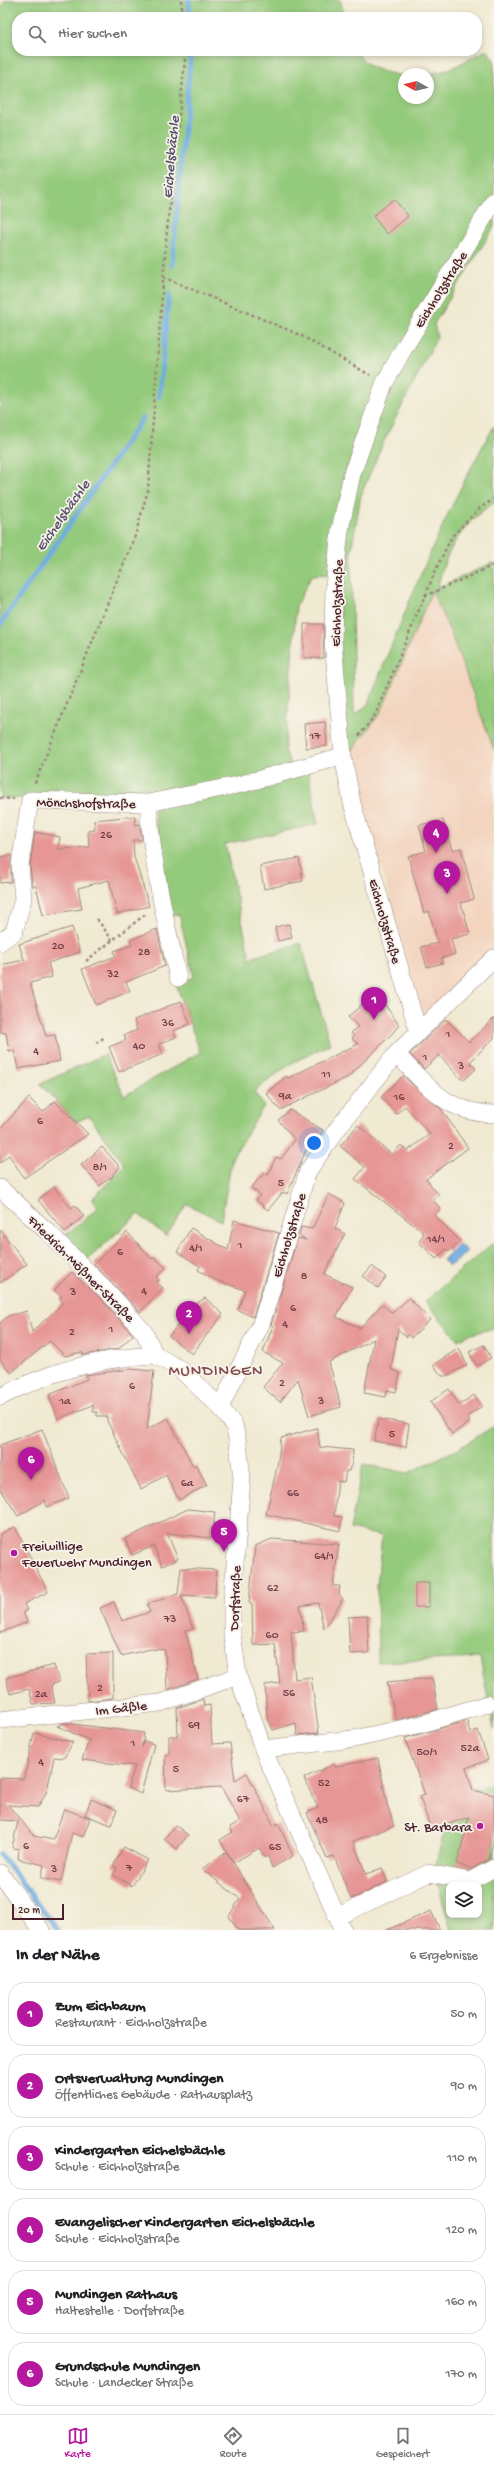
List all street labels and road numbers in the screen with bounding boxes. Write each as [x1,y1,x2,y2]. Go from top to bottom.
street label: Eichholzstraße [412,248,473,332]
street label: Eichholzstraße [328,558,349,647]
street label: Mönchshofstraße [36,795,137,814]
street label: Eichholzstraße [363,877,404,967]
street label: Eichholzstraße [269,1191,312,1280]
street label: Friedrich-Mößner-Straße [22,1212,138,1327]
street label: Dorfstraße [227,1565,246,1632]
street label: Im Gäßle [94,1698,149,1721]

